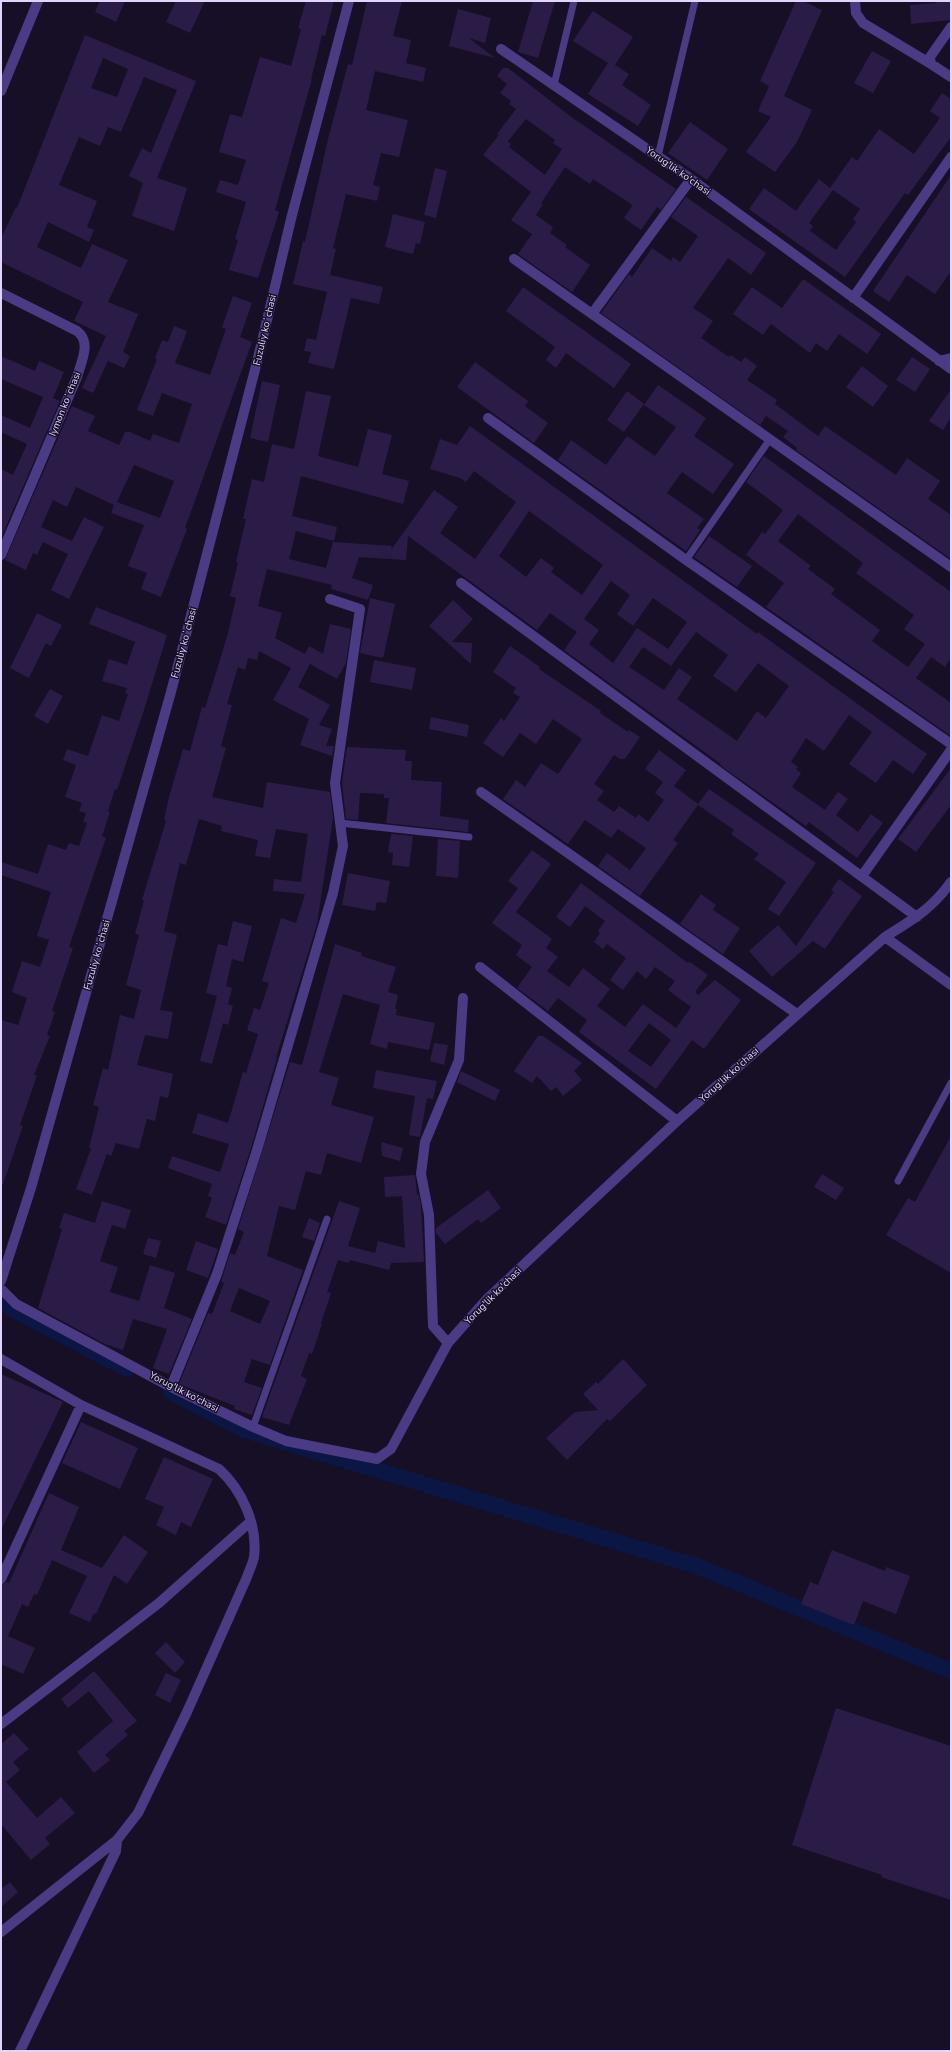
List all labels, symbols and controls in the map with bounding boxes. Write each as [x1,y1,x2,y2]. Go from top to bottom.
street label: Yorug'lik ko'chasi [642,143,713,199]
street label: Fuzuliy koʻchasi [250,293,280,367]
street label: Iymon koʻchasi [46,370,84,438]
street label: Fuzuliy koʻchasi [168,606,200,680]
street label: Fuzuliy koʻchasi [80,918,114,992]
street label: Yorug'lik ko'chasi [695,1044,762,1106]
street label: Yorug'lik ko'chasi [460,1264,525,1329]
street label: Yorug'lik ko'chasi [146,1368,221,1416]

